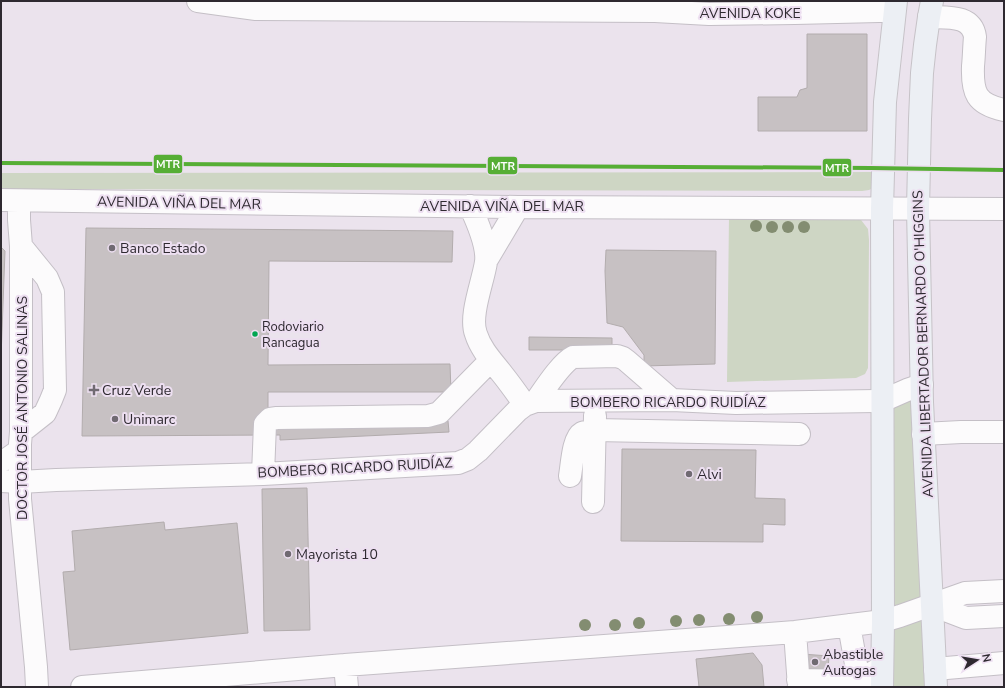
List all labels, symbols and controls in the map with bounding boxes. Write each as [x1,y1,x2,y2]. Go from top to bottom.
street label: AVENIDA KOKE [699,4,801,23]
line badge: MTR [153,154,183,174]
line badge: MTR [487,156,518,175]
text: MTR [156,157,180,172]
line badge: MTR [822,158,852,177]
text: MTR [491,159,515,174]
text: MTR [825,161,849,176]
street label: AVENIDA LIBERTADOR BERNARDO O'HIGGINS [908,190,938,498]
street label: AVENIDA VIÑA DEL MAR [97,192,261,214]
street label: AVENIDA VIÑA DEL MAR [420,197,584,216]
place label: Banco Estado [120,239,206,258]
marker: Banco Estado [107,243,117,253]
street label: DOCTOR JOSÉ ANTONIO SALINAS [13,296,32,520]
place label: Rodoviario Rancagua [262,318,324,352]
marker: Rodoviario Rancagua [250,329,260,339]
place label: Cruz Verde [102,381,171,400]
marker: Cruz Verde [89,385,99,395]
street label: BOMBERO RICARDO RUIDÍAZ [570,393,766,412]
place label: Unimarc [123,410,176,429]
marker: Unimarc [110,414,120,424]
street label: BOMBERO RICARDO RUIDÍAZ [257,453,453,483]
place label: Alvi [697,465,722,484]
marker: Alvi [684,469,694,479]
place label: Mayorista 10 [296,545,378,564]
marker: Mayorista 10 [283,549,293,559]
north arrow [957,640,997,680]
place label: Abastible Autogas [823,645,883,680]
text: N [978,652,994,664]
marker: Abastible Autogas [810,657,820,667]

